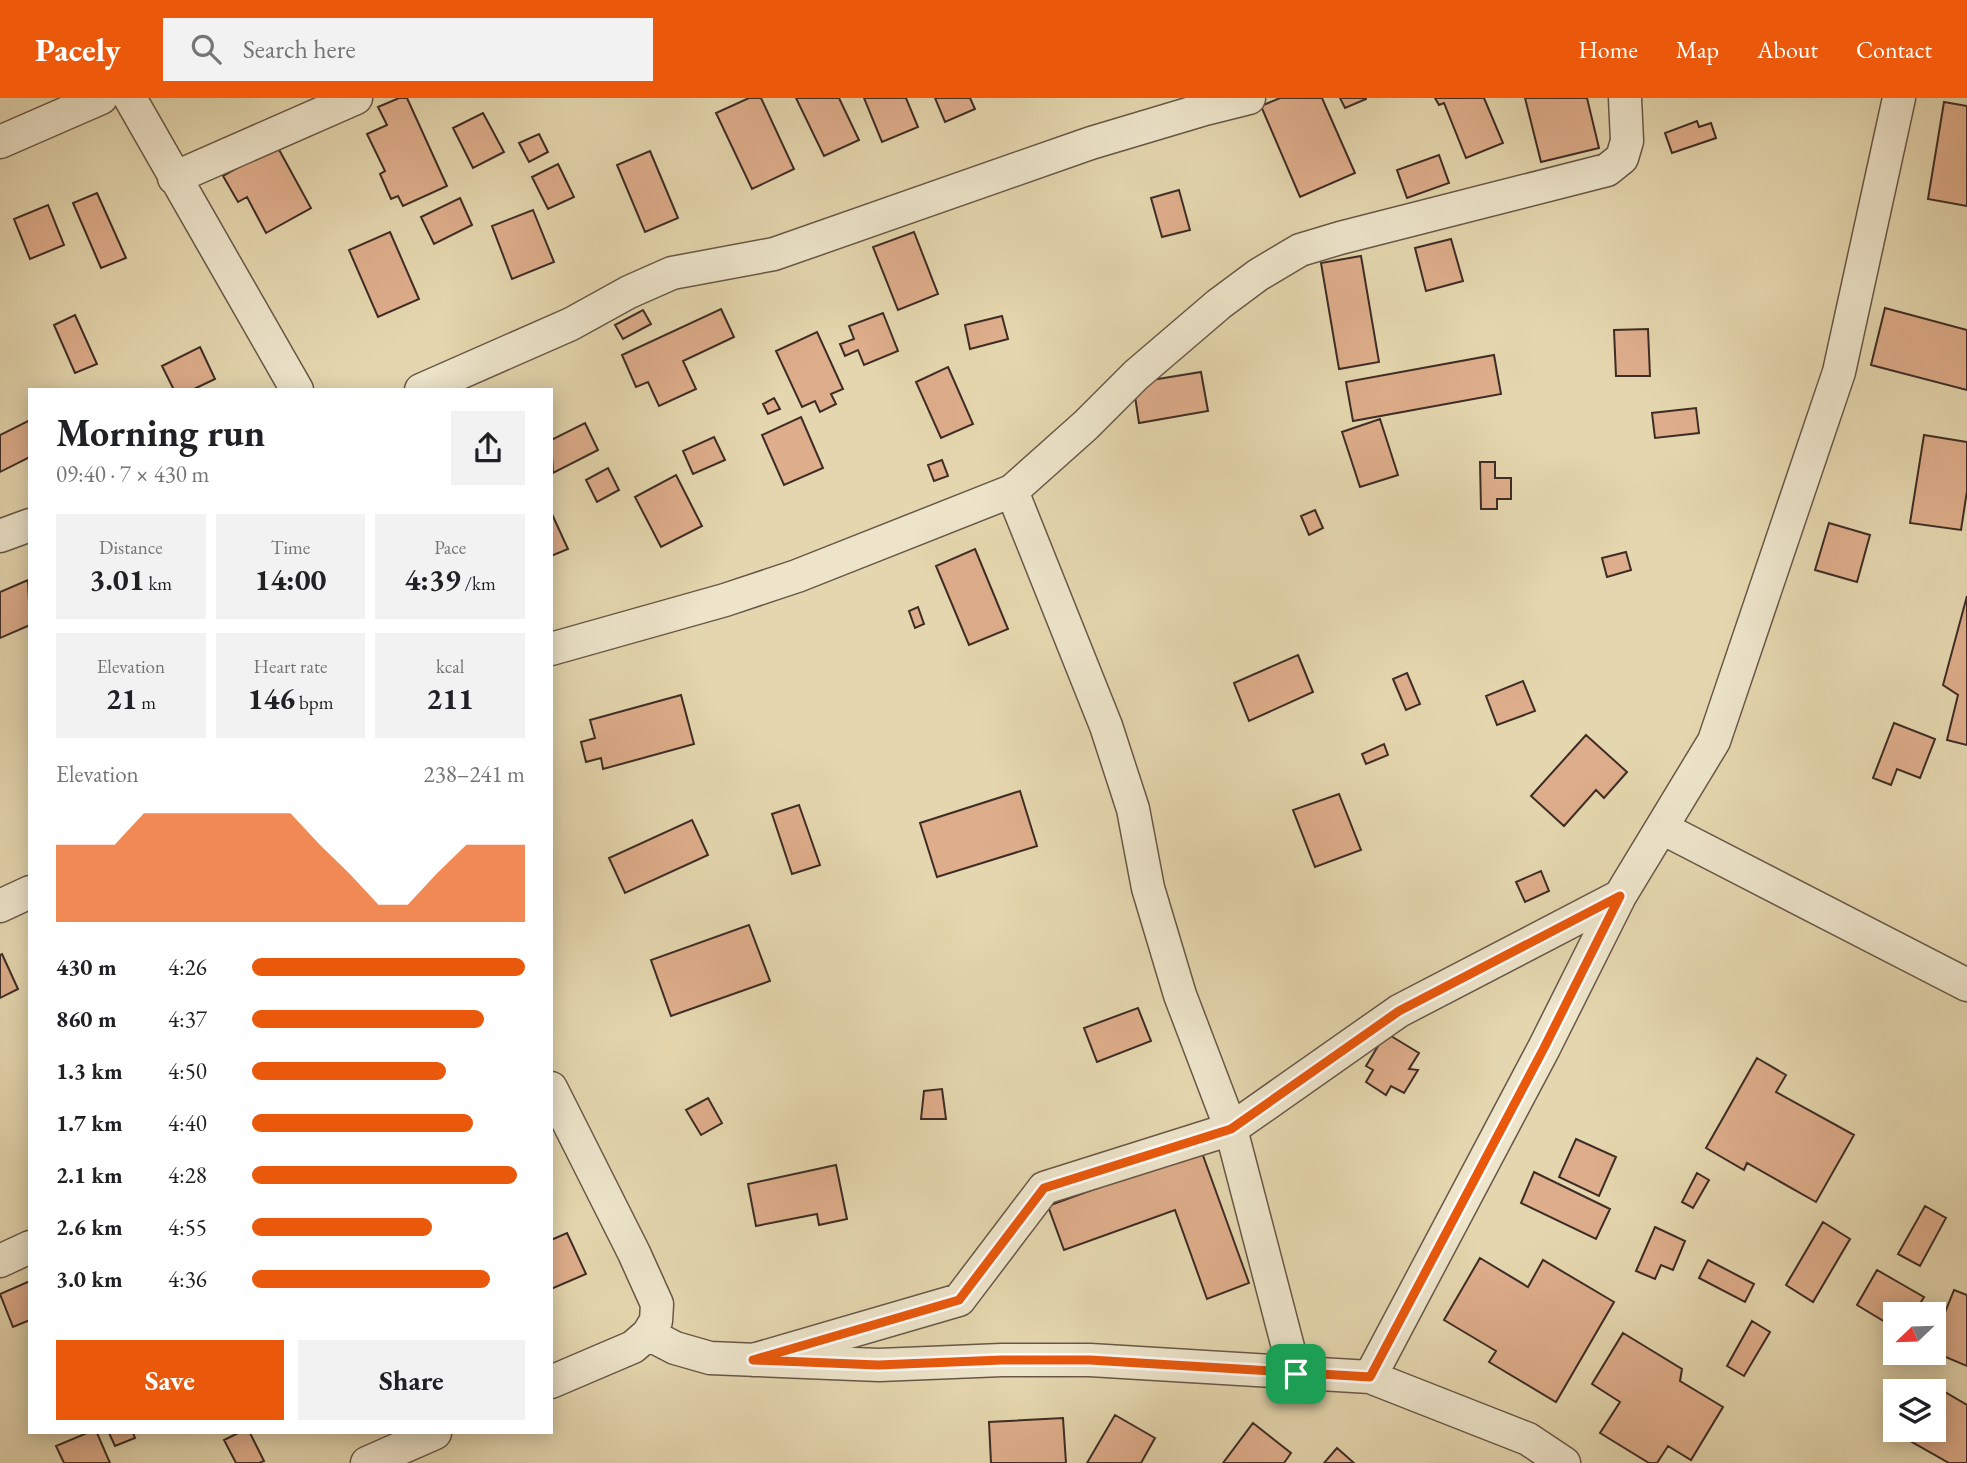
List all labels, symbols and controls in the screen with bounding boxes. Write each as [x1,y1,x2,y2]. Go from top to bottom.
search box [163,18,653,81]
text: Pacely [35,28,121,71]
icon: search [187,30,225,68]
text: Search here [243,32,356,66]
text: Home [1578,34,1638,65]
text: Map [1676,34,1719,65]
text: About [1757,34,1818,65]
text: Contact [1856,34,1932,65]
text: Morning run [56,408,265,457]
button: share [451,411,525,485]
text: 09:40 · 7 × 430 m [56,459,209,489]
text: Distance [99,535,163,560]
text: Time [271,535,310,560]
text: Pace [434,535,466,560]
text: 3.01 [90,560,145,599]
text: 14:00 [255,560,326,599]
text: 4:39 [405,560,461,599]
text: km [145,571,172,596]
text: /km [461,571,496,596]
text: Elevation [97,654,165,679]
text: Heart rate [254,654,327,679]
text: kcal [436,654,464,679]
text: 21 [106,679,137,718]
text: 146 [248,679,295,718]
text: 211 [426,679,474,718]
text: m [137,690,156,715]
text: bpm [295,690,333,715]
text: Elevation [56,759,139,789]
text: 238–241 m [424,759,525,789]
text: 430 m [56,952,117,982]
text: 4:26 [168,952,207,982]
text: 860 m [56,1004,117,1034]
text: 4:37 [168,1004,207,1034]
text: 1.3 km [56,1056,123,1086]
text: 4:50 [168,1056,207,1086]
text: 1.7 km [56,1108,123,1138]
text: 4:40 [168,1108,207,1138]
text: 2.1 km [56,1160,123,1190]
text: 4:28 [168,1160,207,1190]
text: 2.6 km [56,1212,123,1242]
text: 4:55 [168,1212,207,1242]
text: 3.0 km [56,1264,123,1294]
text: 4:36 [168,1264,207,1294]
north arrow [1883,1302,1946,1365]
map controls [1883,1302,1946,1442]
button: Save [56,1340,284,1420]
button: Share [298,1340,525,1420]
pin [1266,1344,1326,1404]
icon: arrive [1277,1355,1315,1393]
button: layers [1883,1379,1946,1442]

